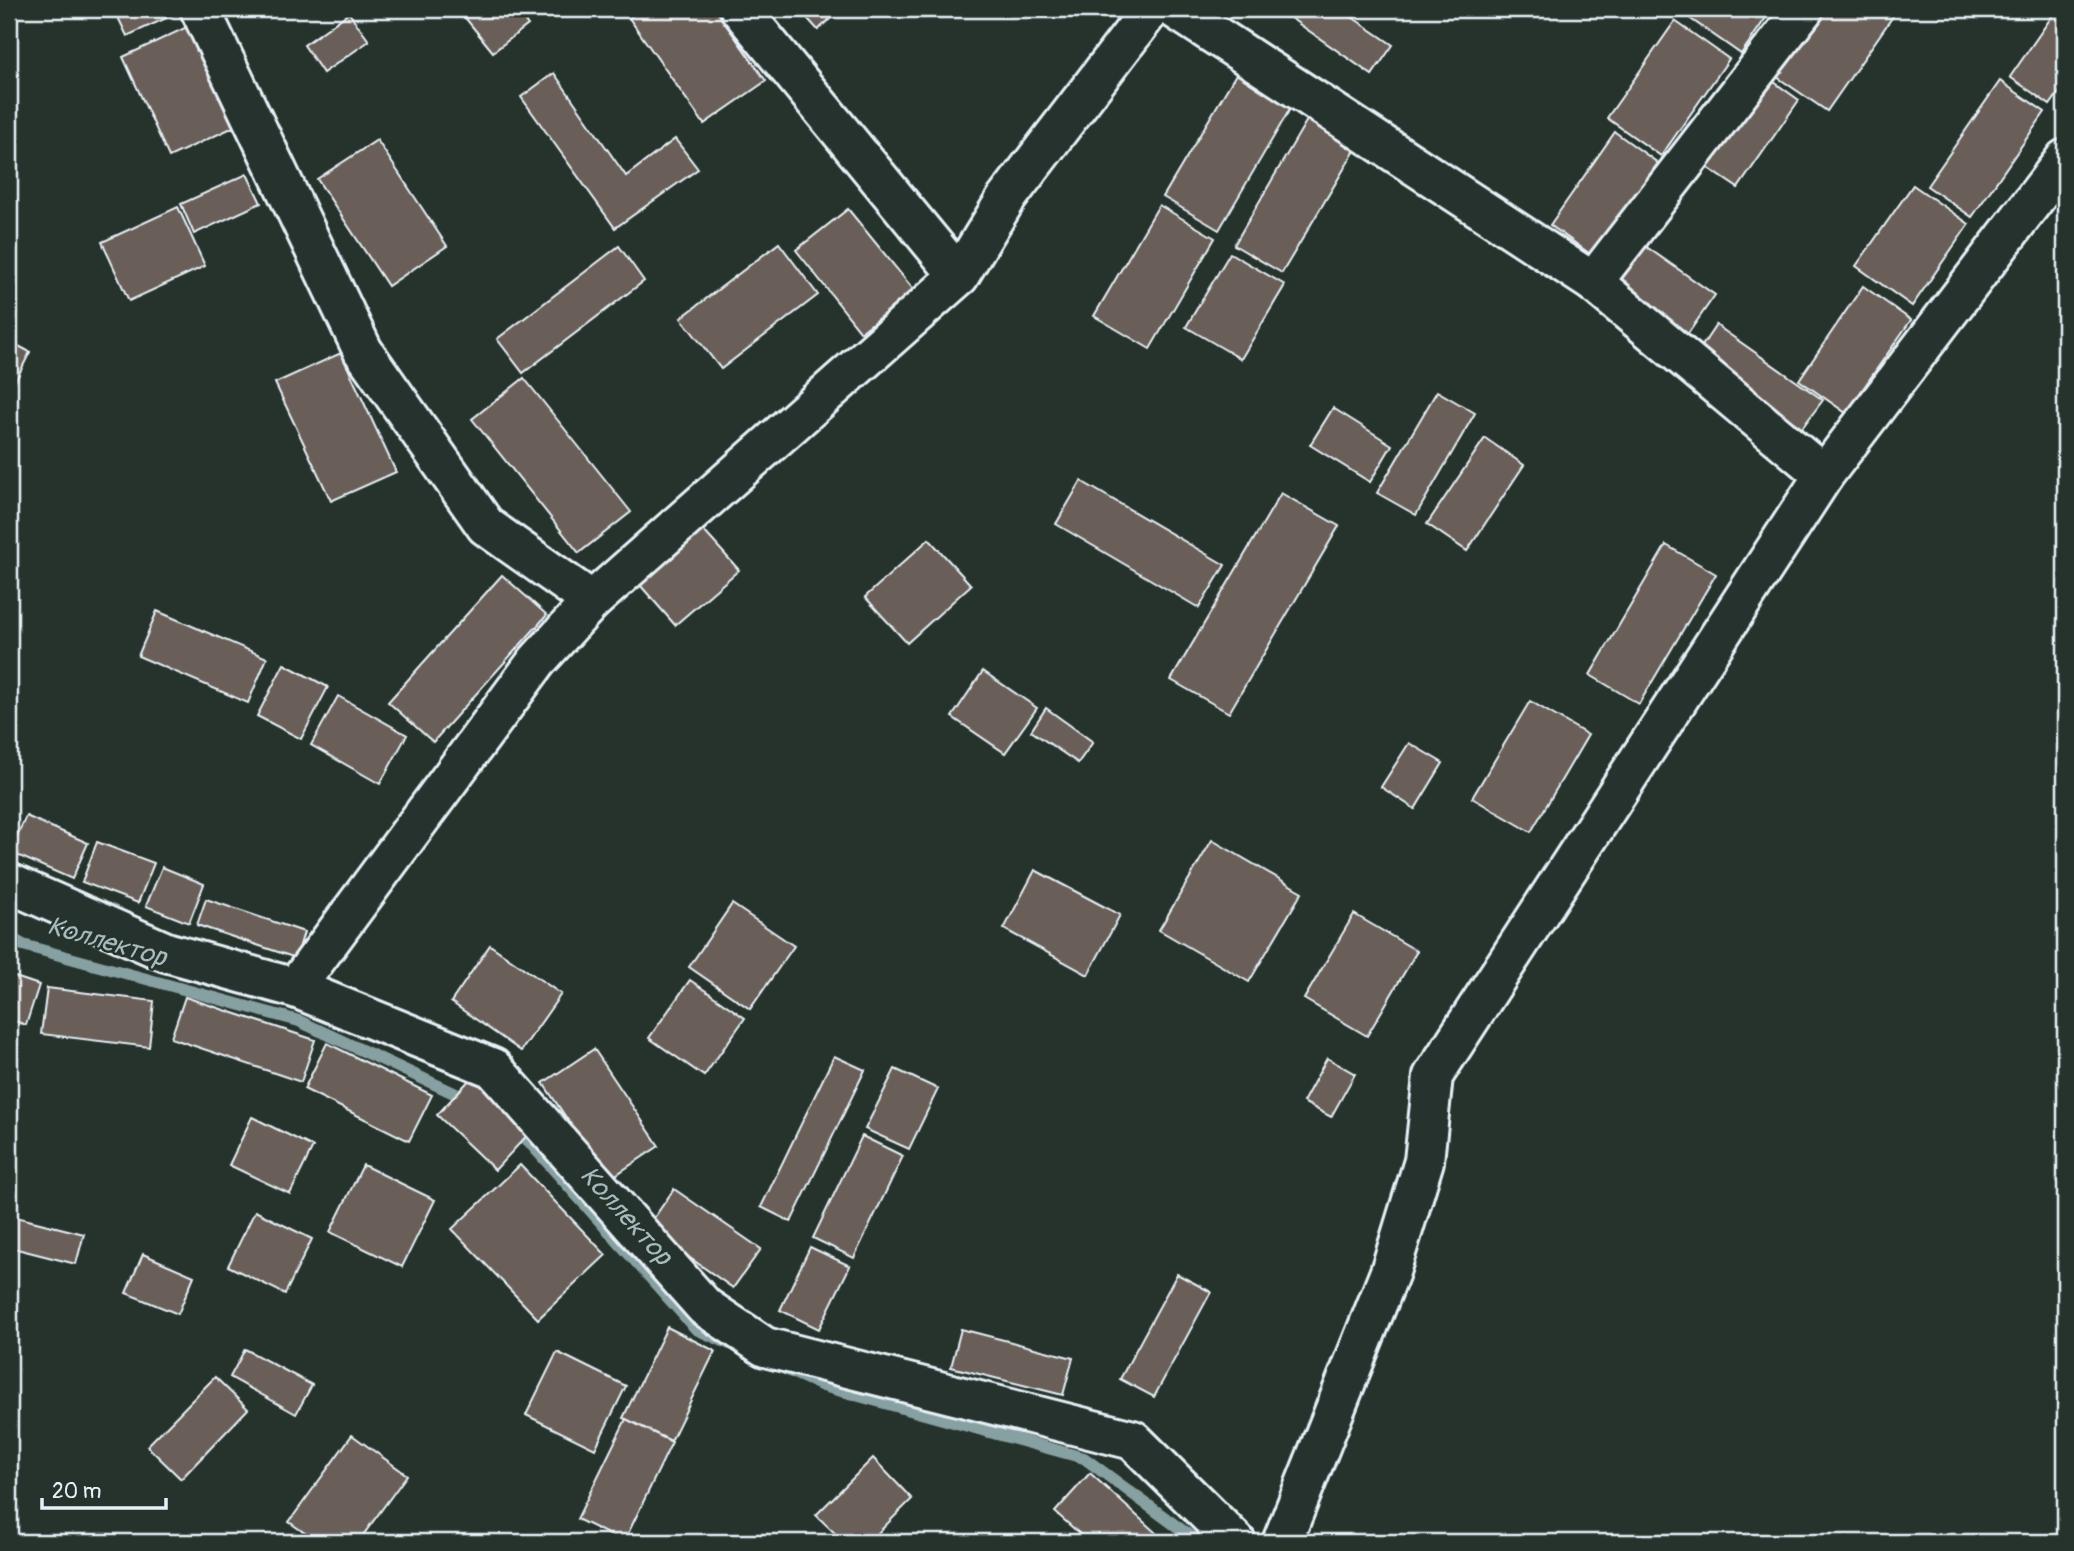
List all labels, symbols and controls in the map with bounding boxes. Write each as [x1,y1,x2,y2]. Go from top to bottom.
water label: Коллектор [44,910,172,975]
water label: Коллектор [573,1160,680,1273]
scale bar [42,1467,166,1511]
text: 20 m [52,1478,101,1505]

